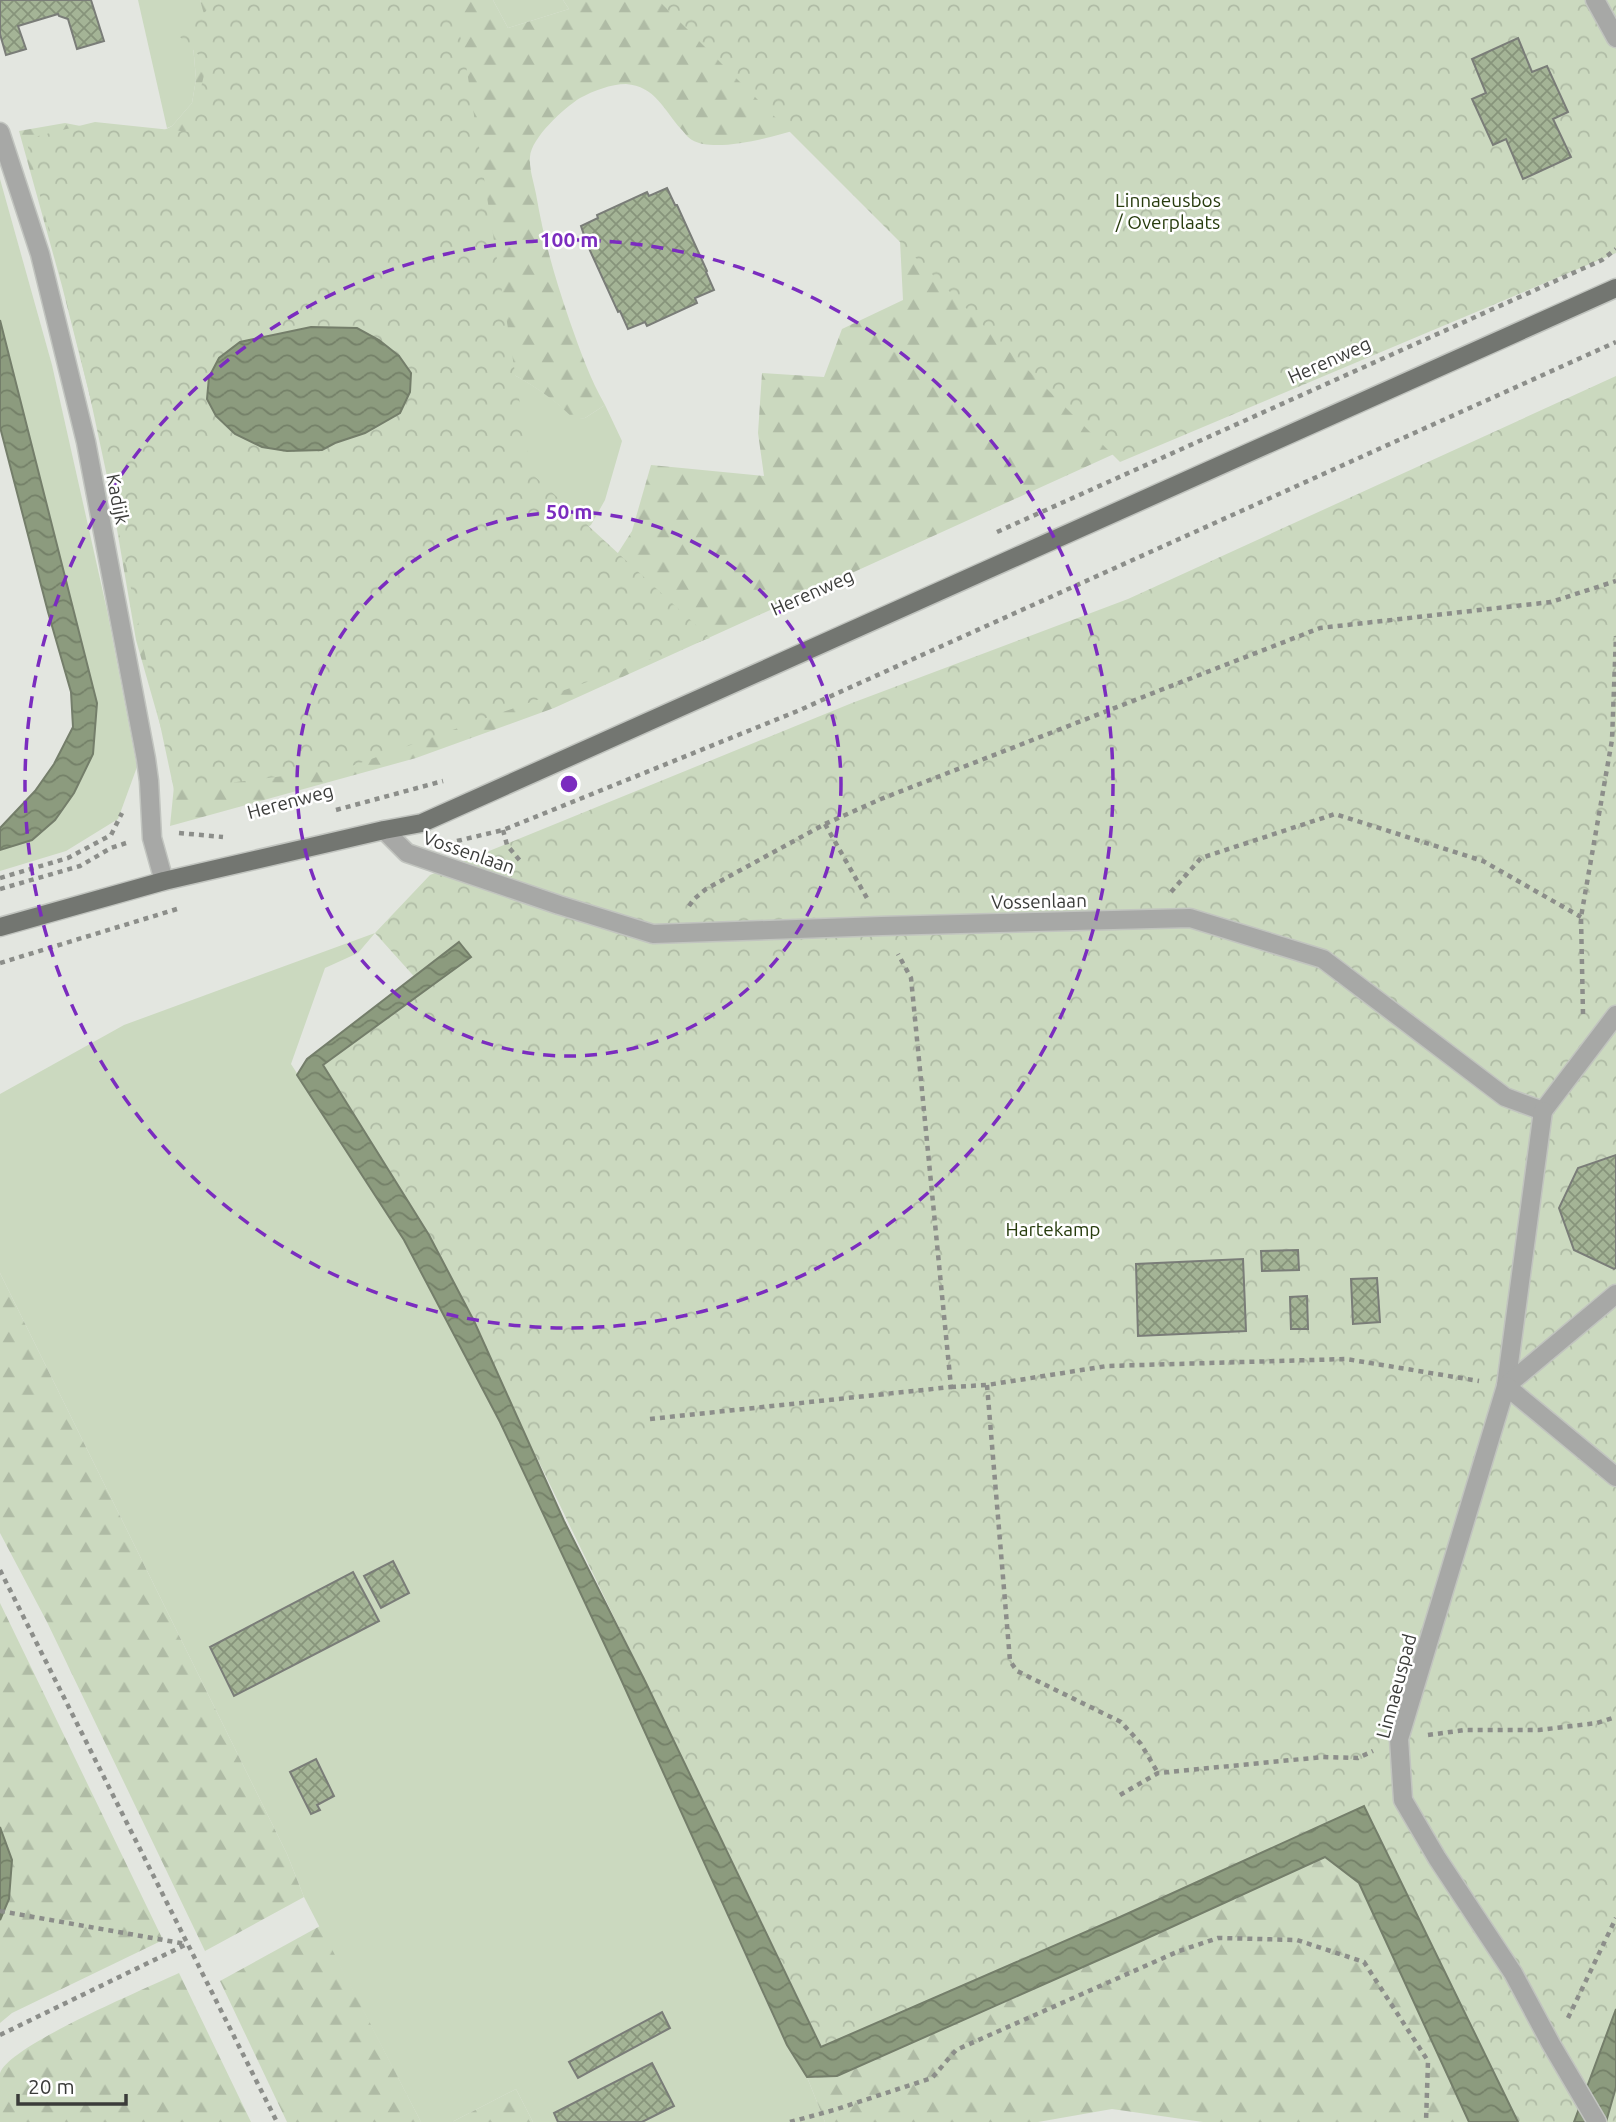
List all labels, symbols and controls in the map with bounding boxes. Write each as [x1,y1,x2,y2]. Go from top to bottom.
park label: Linnaeusbos / Overplaats [1115,189,1221,233]
text: 100 m [540,227,598,251]
street label: Herenweg [1284,332,1374,388]
street label: Kadijk [102,472,134,527]
text: 50 m [546,499,592,523]
street label: Herenweg [767,564,857,620]
centre of rings [557,772,581,796]
street label: Herenweg [244,779,336,823]
street label: Vossenlaan [420,826,518,878]
street label: Vossenlaan [991,889,1087,913]
park label: Hartekamp [1006,1218,1100,1240]
street label: Linnaeuspad [1371,1631,1421,1741]
scale bar [18,2062,126,2106]
text: 20 m [28,2074,75,2098]

